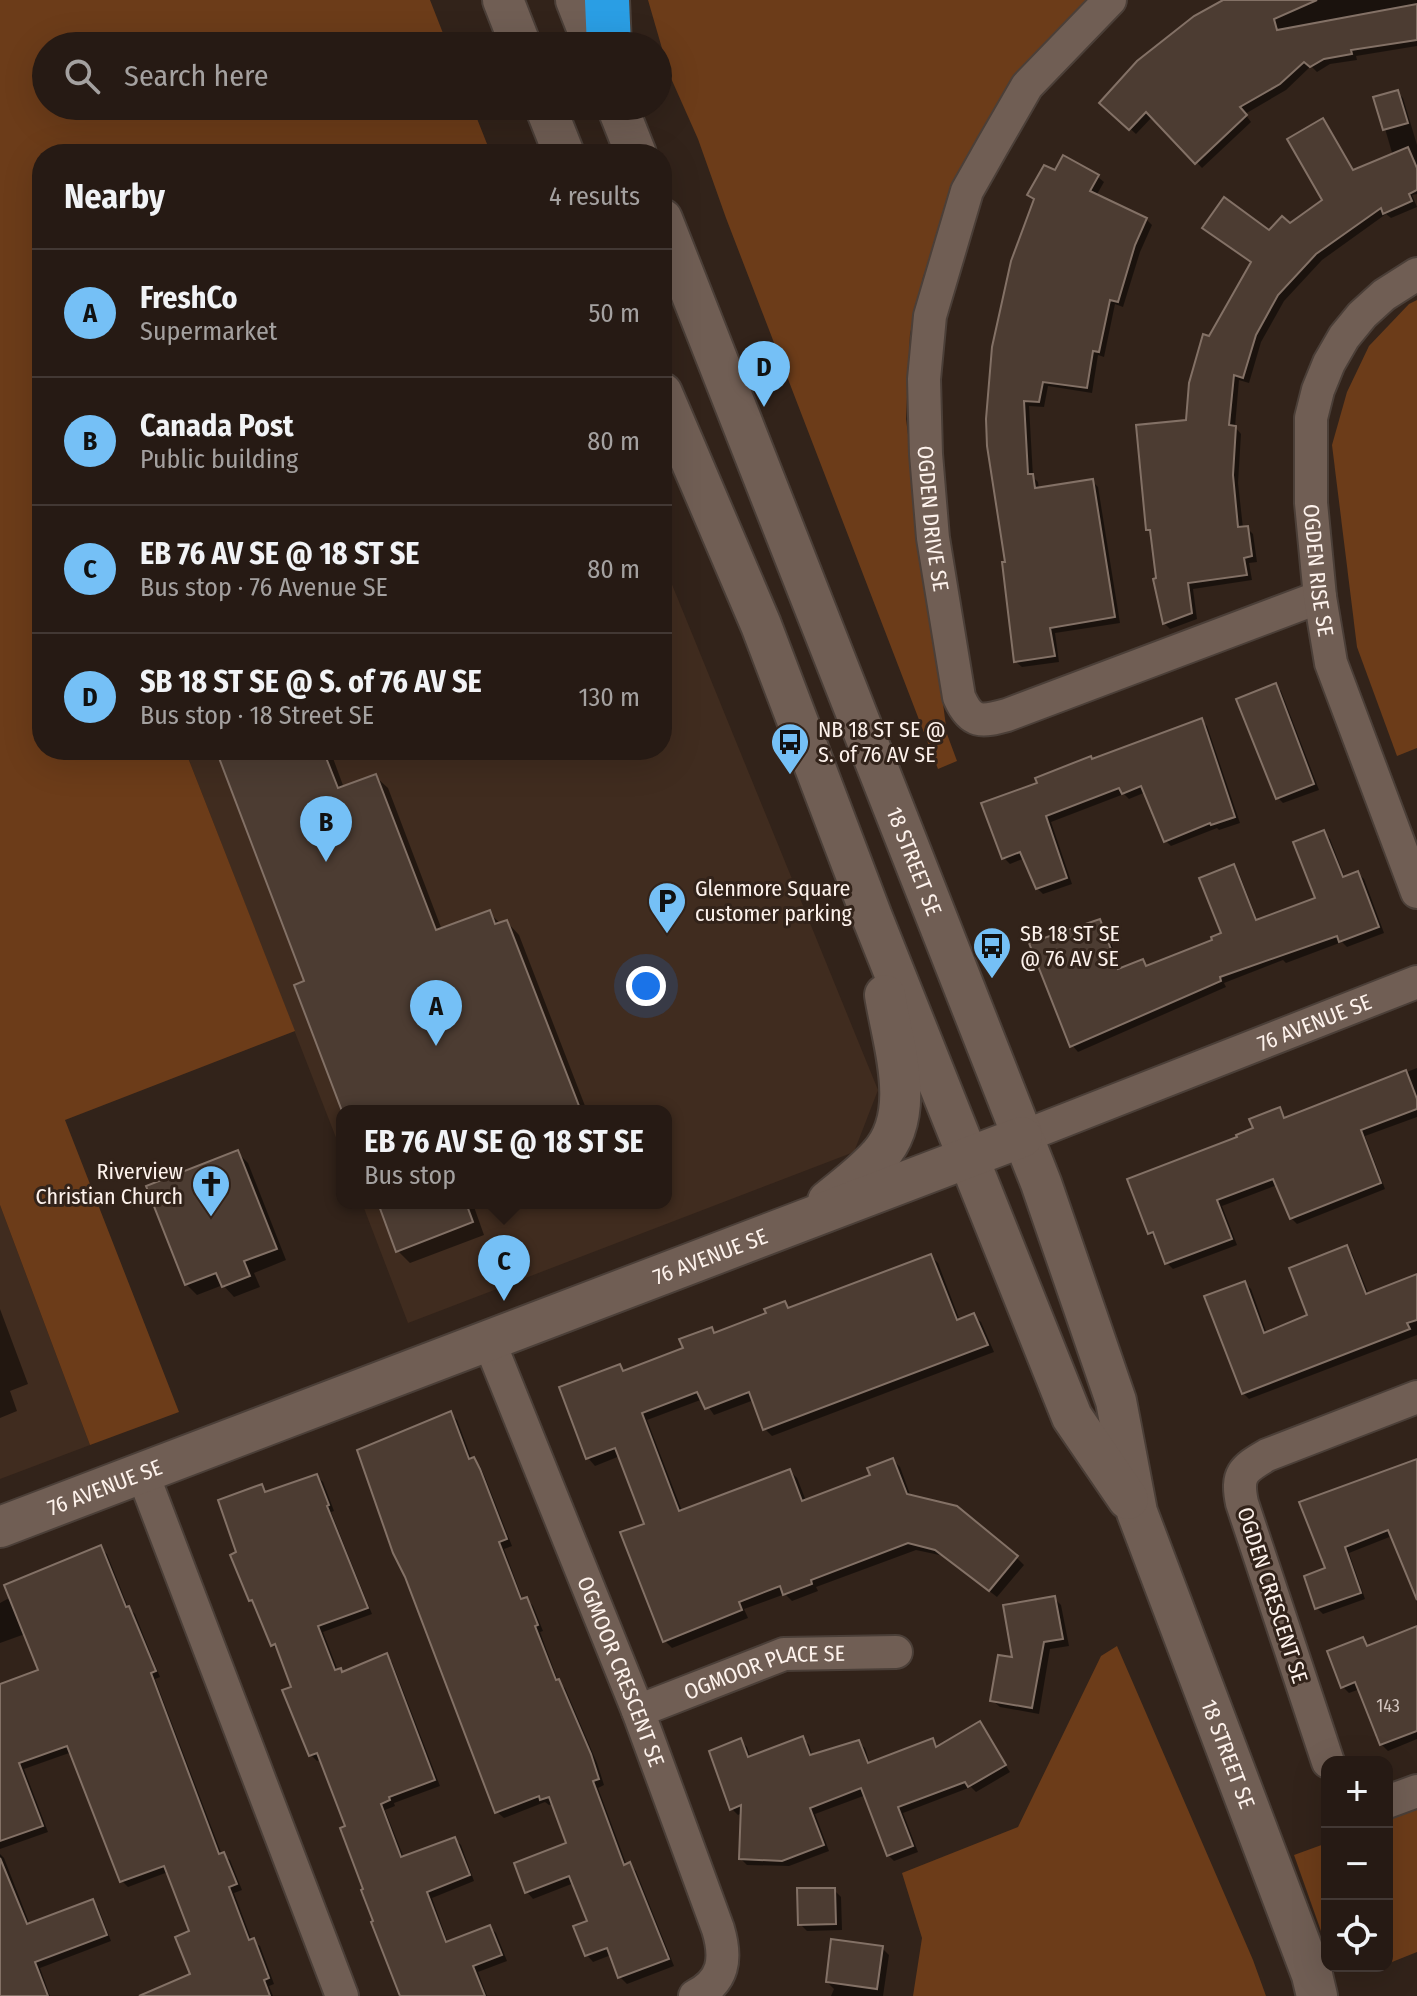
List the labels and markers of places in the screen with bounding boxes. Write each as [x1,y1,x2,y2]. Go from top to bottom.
pin: D [738,341,790,407]
place label: NB 18 ST SE @ S. of 76 AV SE [818,716,946,768]
bus stop icon: NB 18 ST SE @ S. of 76 AV SE [769,721,811,776]
pin: B [300,796,352,862]
place label: Glenmore Square customer parking [695,875,853,927]
parking icon: Glenmore Square customer parking [646,880,688,935]
place label: SB 18 ST SE @ 76 AV SE [1020,920,1120,972]
bus stop icon: SB 18 ST SE @ 76 AV SE [971,925,1013,980]
pin: A [410,980,462,1046]
place label: Riverview Christian Church [35,1158,183,1210]
church icon: Riverview Christian Church [190,1163,232,1218]
pin: C [478,1235,530,1301]

